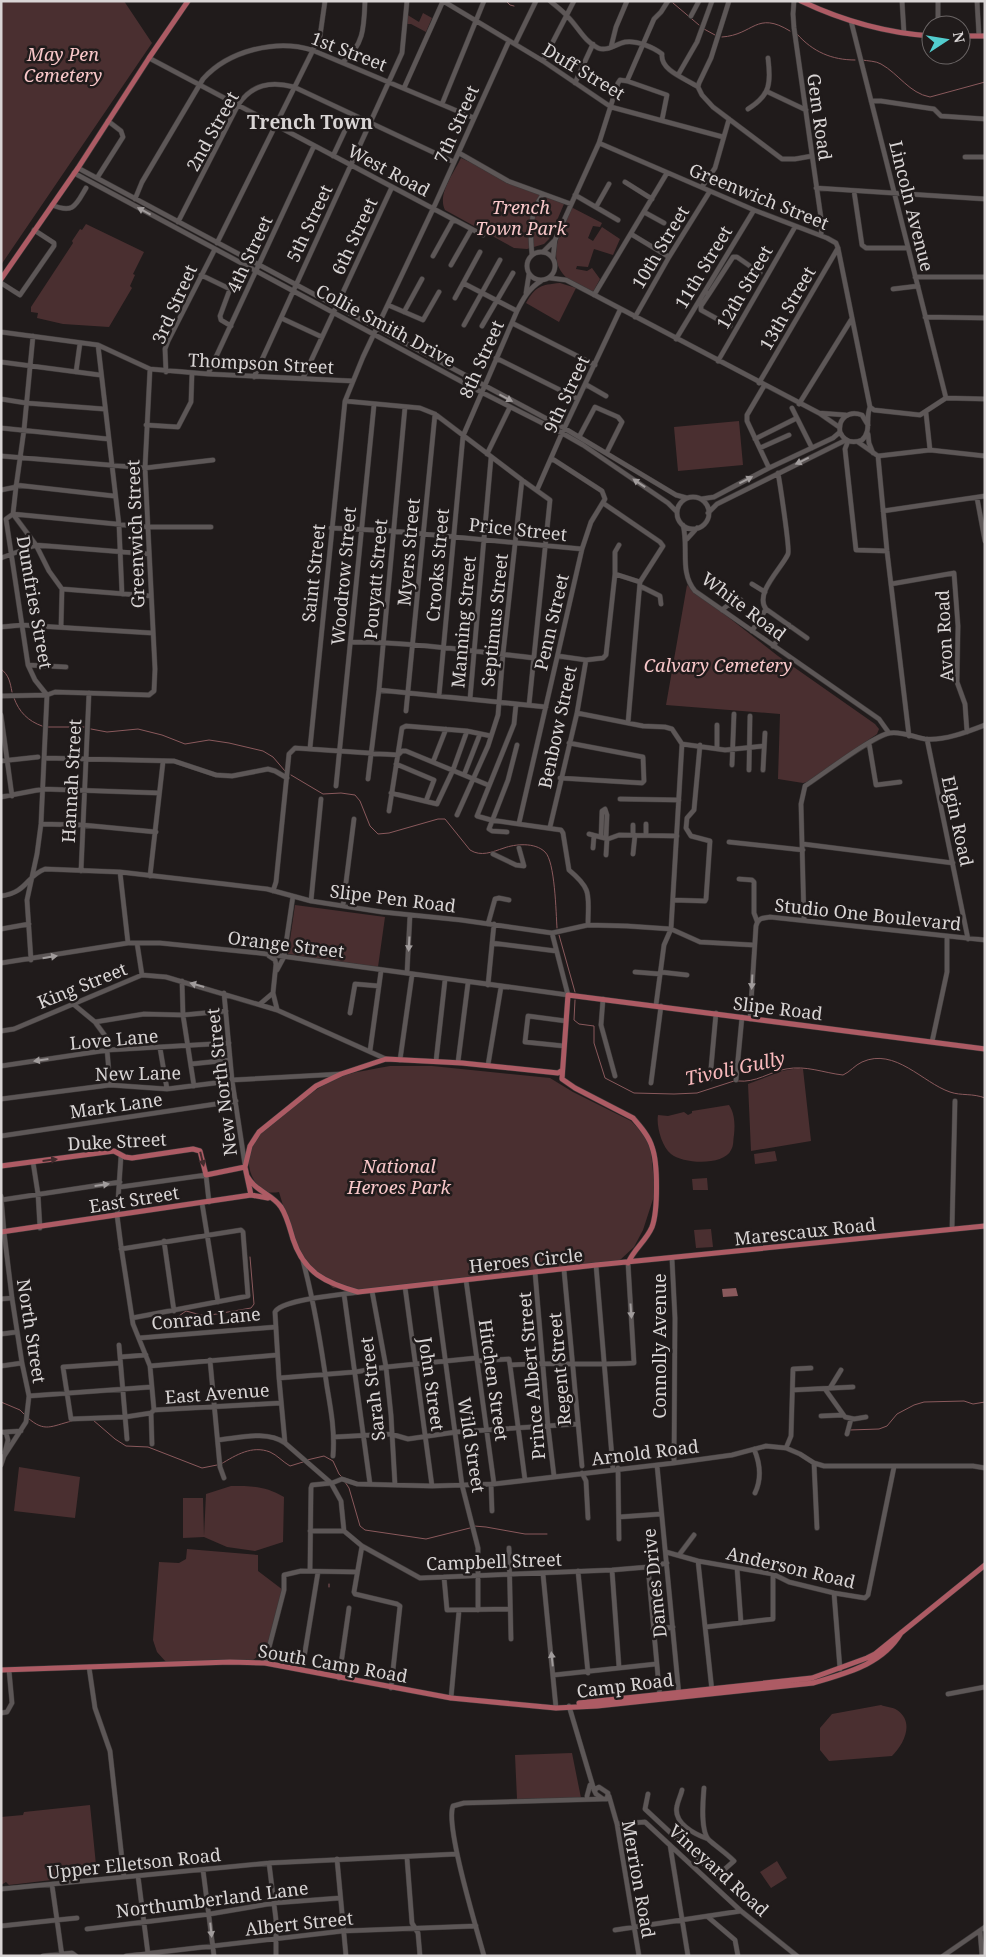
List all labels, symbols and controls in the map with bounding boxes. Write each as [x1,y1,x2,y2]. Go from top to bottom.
north arrow [921,15,971,65]
street label: 1st Street [308,26,390,76]
text: N [949,30,970,45]
street label: Duff Street [538,37,630,105]
park label: May Pen Cemetery [24,42,102,87]
street label: Gem Road [802,72,838,162]
street label: 7th Street [428,81,484,167]
street label: 2nd Street [180,87,244,175]
district label: Trench Town [247,109,373,135]
street label: West Road [344,138,434,202]
street label: Lincoln Avenue [884,138,940,274]
street label: Greenwich Street [686,157,832,235]
street label: 5th Street [281,180,337,266]
street label: 6th Street [326,193,382,279]
park label: Trench Town Park [475,195,567,240]
street label: 10th Street [626,201,694,293]
one-way arrow [137,207,151,215]
street label: 4th Street [221,211,277,297]
street label: 11th Street [669,221,737,313]
street label: 12th Street [710,241,778,333]
street label: 3rd Street [146,261,202,347]
street label: 13th Street [753,262,821,354]
street label: Collie Smith Drive [312,278,460,372]
street label: 8th Street [453,316,509,402]
street label: Thompson Street [188,347,334,379]
street label: 9th Street [538,351,594,437]
one-way arrow [499,394,514,402]
one-way arrow [795,457,809,465]
street label: Greenwich Street [120,459,150,609]
one-way arrow [738,476,753,484]
one-way arrow [632,478,645,488]
street label: Myers Street [391,497,425,607]
street label: Woodrow Street [325,506,361,646]
street label: Crooks Street [420,507,454,623]
street label: Price Street [468,512,568,546]
street label: Pouyatt Street [358,518,392,640]
street label: Saint Street [296,523,330,623]
street label: Dumfries Street [11,533,59,671]
street label: Septimus Street [475,552,513,688]
street label: Manning Street [445,555,481,689]
street label: White Road [697,566,791,646]
street label: Penn Street [528,571,574,673]
street label: Avon Road [930,589,958,683]
park label: Calvary Cemetery [644,653,792,677]
street label: Benbow Street [532,663,582,791]
street label: Hannah Street [56,718,86,844]
street label: Elgin Road [937,774,979,868]
street label: Slipe Pen Road [329,878,457,918]
street label: Studio One Boulevard [773,892,963,936]
street label: Orange Street [226,925,346,963]
one-way arrow [404,937,412,953]
one-way arrow [42,952,58,960]
street label: King Street [34,956,130,1014]
one-way arrow [747,974,755,990]
one-way arrow [190,981,205,989]
street label: Slipe Road [732,991,824,1025]
street label: New North Street [200,1007,242,1157]
street label: Love Lane [69,1023,159,1055]
water label: Tivoli Gully [683,1045,787,1091]
one-way arrow [33,1056,49,1064]
street label: New Lane [95,1060,181,1086]
street label: Mark Lane [68,1087,164,1123]
street label: Duke Street [67,1126,167,1156]
one-way arrow [198,1151,206,1167]
park label: National Heroes Park [346,1154,452,1199]
one-way arrow [42,1156,58,1164]
street label: East Street [87,1180,181,1218]
one-way arrow [94,1181,110,1189]
street label: Marescaux Road [733,1212,877,1250]
street label: Heroes Circle [468,1242,584,1278]
street label: Connolly Avenue [647,1273,671,1419]
street label: North Street [12,1277,52,1385]
street label: Prince Albert Street [512,1291,550,1461]
street label: Conrad Lane [150,1301,262,1335]
one-way arrow [627,1304,635,1320]
street label: Regent Street [542,1311,576,1427]
street label: Hitchen Street [474,1318,514,1442]
street label: John Street [413,1334,450,1433]
street label: Sarah Street [354,1336,390,1442]
street label: East Avenue [164,1377,270,1409]
street label: Wild Street [453,1396,491,1494]
street label: Arnold Road [590,1434,700,1470]
street label: Dames Drive [636,1527,672,1639]
street label: Anderson Road [724,1541,858,1593]
street label: Campbell Street [426,1547,562,1575]
street label: South Camp Road [256,1638,410,1688]
one-way arrow [548,1651,556,1667]
street label: Camp Road [575,1667,675,1703]
street label: Merrion Road [617,1818,661,1940]
street label: Vineyard Road [664,1819,774,1921]
street label: Upper Elletson Road [46,1842,222,1884]
street label: Northumberland Lane [114,1875,310,1923]
street label: Albert Street [244,1905,354,1941]
one-way arrow [207,1922,215,1938]

